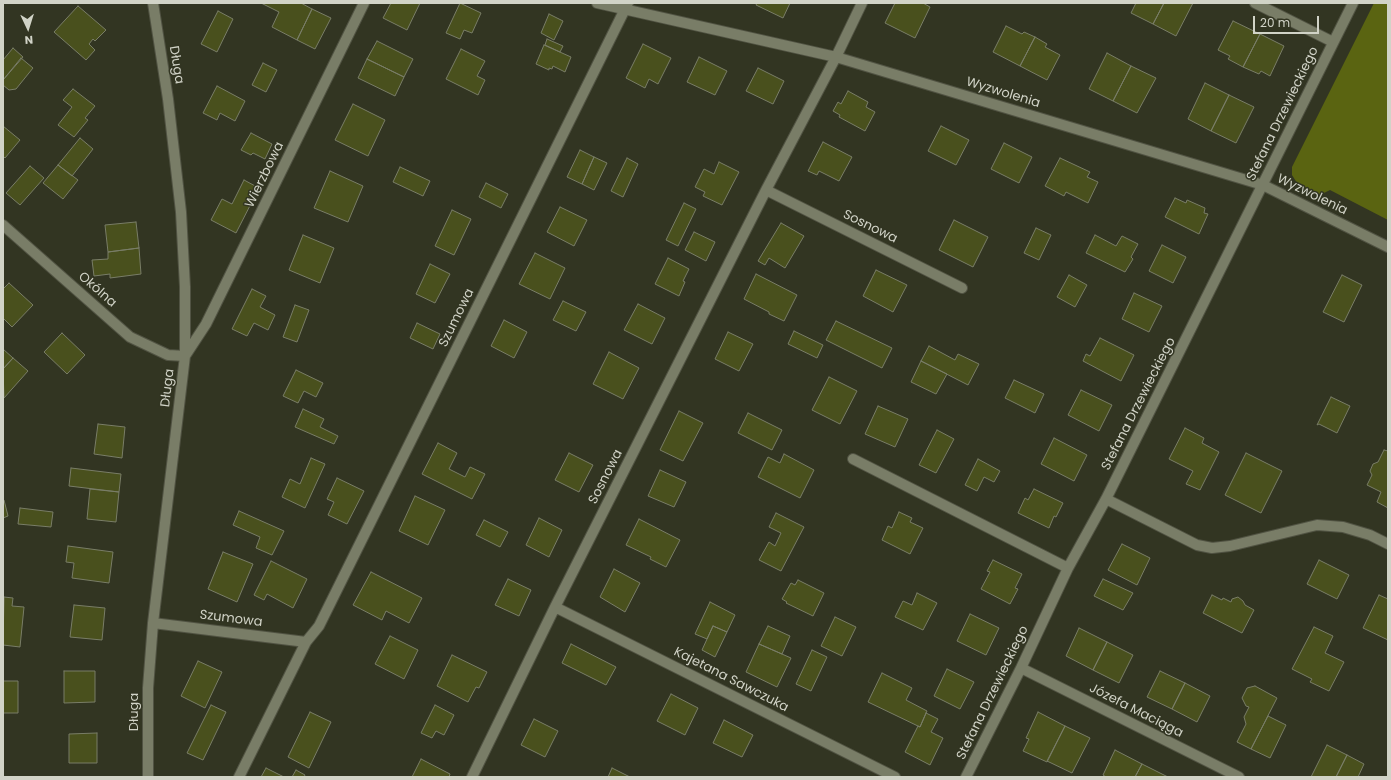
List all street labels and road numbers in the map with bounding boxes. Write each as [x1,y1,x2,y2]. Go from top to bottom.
street label: Długa [165,45,187,85]
street label: Stefana Drzewieckiego [1244,45,1322,183]
street label: Wyzwolenia [964,74,1042,112]
street label: Wierzbowa [242,140,288,210]
street label: Wyzwolenia [1274,171,1350,219]
street label: Sosnowa [840,207,900,247]
street label: Okólna [75,269,119,311]
street label: Szumowa [436,286,478,350]
street label: Stefana Drzewieckiego [1099,335,1179,473]
street label: Długa [158,368,178,408]
street label: Sosnowa [586,447,626,507]
street label: Szumowa [199,607,263,631]
street label: Stefana Drzewieckiego [954,624,1032,762]
street label: Kajetana Sawczuka [671,644,791,716]
street label: Józefa Maciąga [1087,681,1185,741]
street label: Długa [127,693,143,731]

